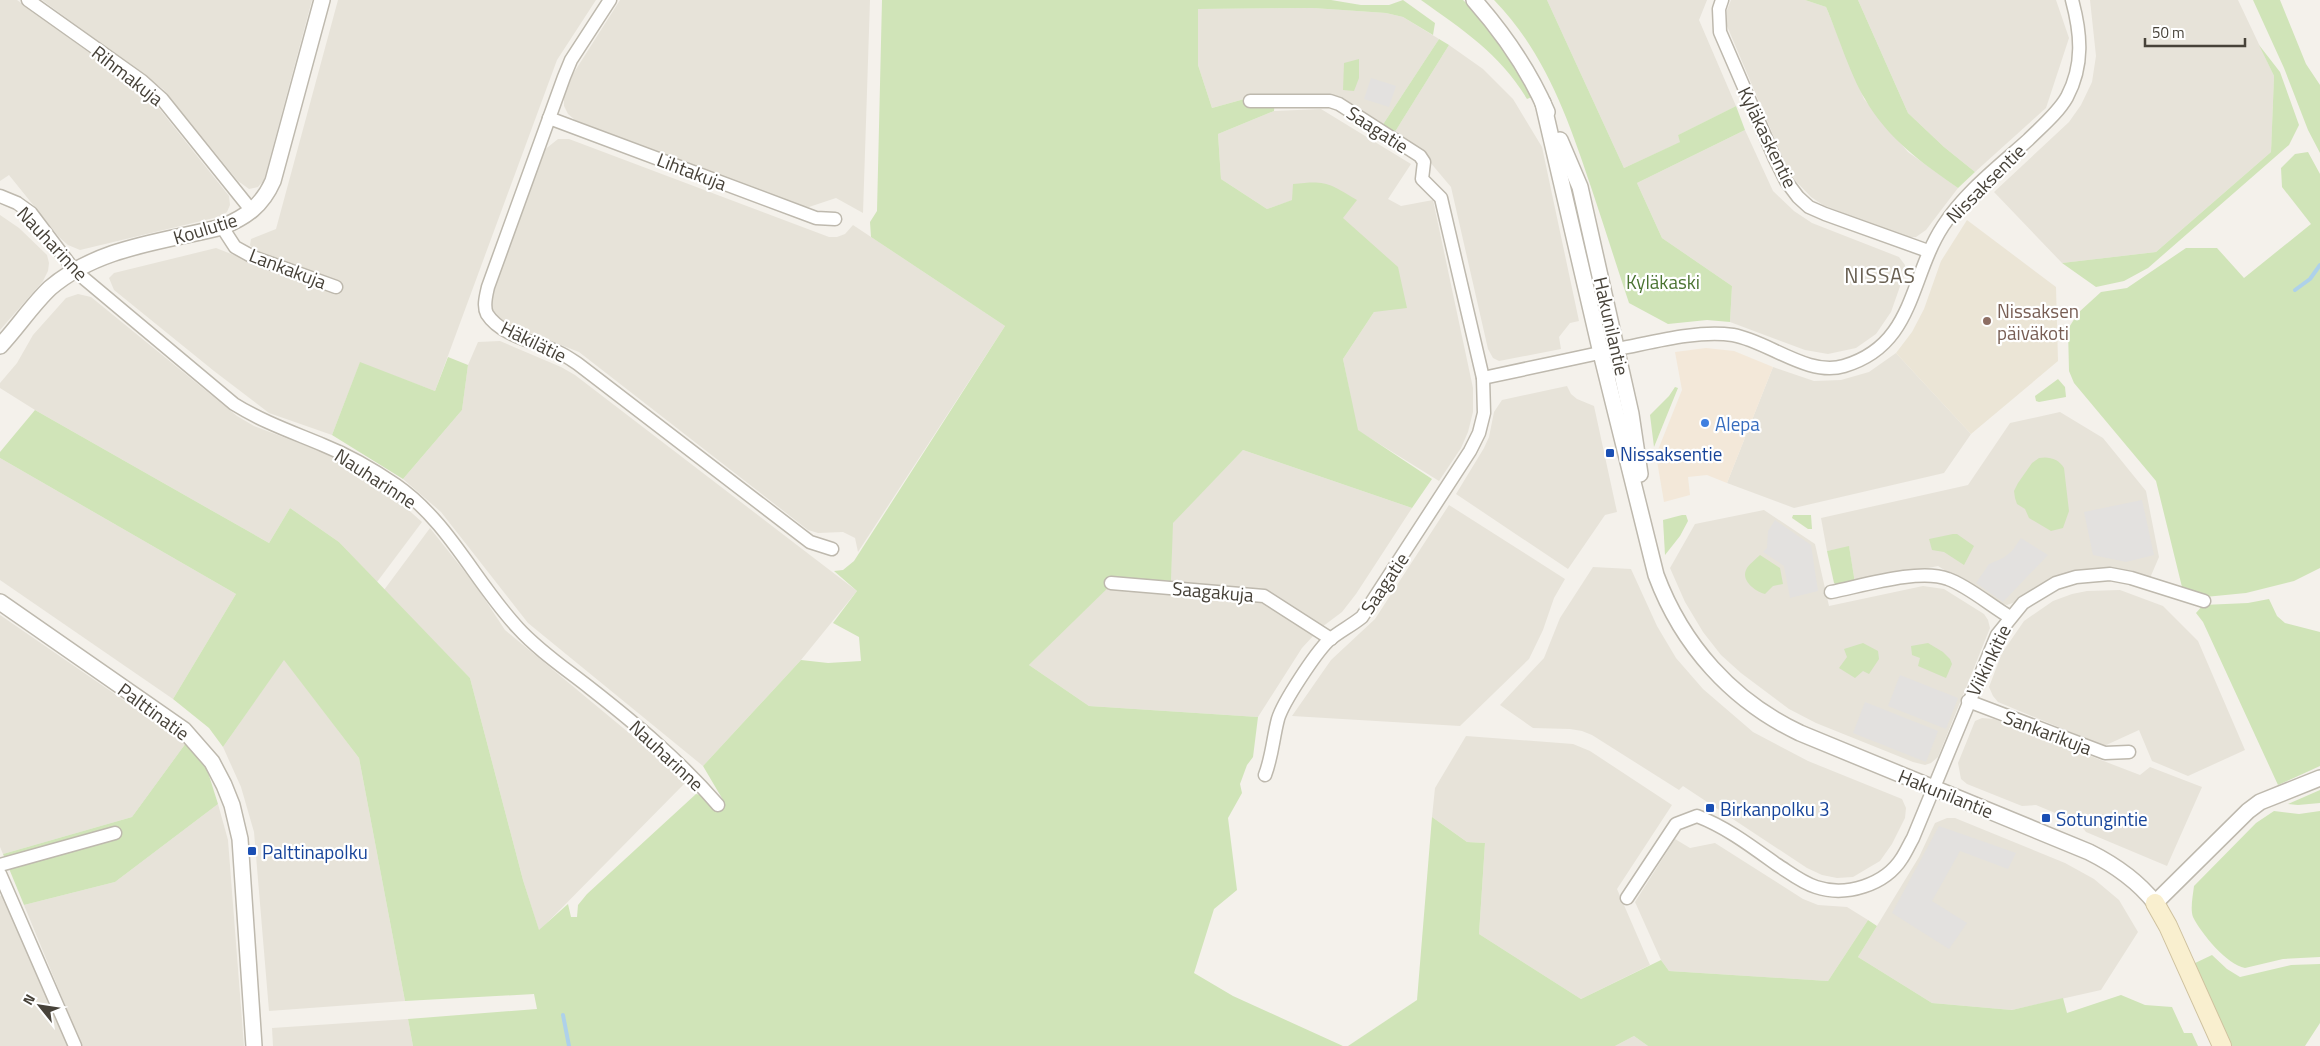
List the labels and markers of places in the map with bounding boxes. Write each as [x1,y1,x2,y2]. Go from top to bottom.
place label: Nissaksen päiväkoti [1997,296,2079,347]
marker: Nissaksen päiväkoti [1981,315,1993,327]
place label: Alepa [1715,409,1760,438]
marker: Alepa [1699,417,1711,429]
place label: Nissaksentie [1620,439,1722,468]
marker: Nissaksentie [1604,447,1616,459]
place label: Birkanpolku 3 [1720,794,1830,823]
marker: Birkanpolku 3 [1704,802,1716,814]
place label: Sotungintie [2056,804,2148,833]
marker: Sotungintie [2040,812,2052,824]
place label: Palttinapolku [262,837,368,866]
marker: Palttinapolku [246,845,258,857]

